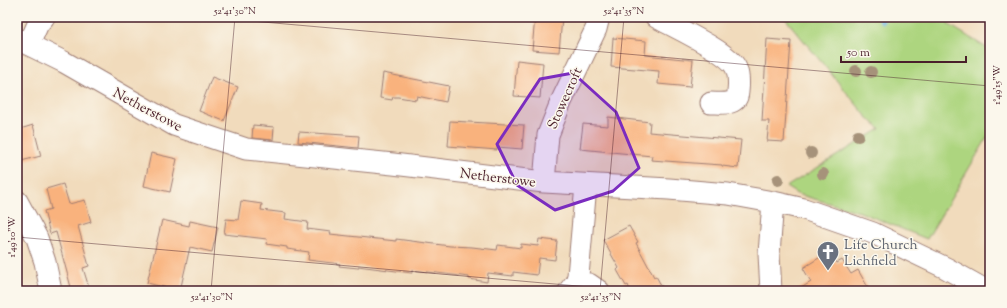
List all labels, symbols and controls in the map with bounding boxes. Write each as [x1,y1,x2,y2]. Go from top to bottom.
text: 52°41'30"N [213,4,256,19]
text: 52°41'35"N [603,4,644,19]
scale bar [841,38,966,64]
text: 50 m [846,44,870,62]
street label: Stowecroft [543,64,588,133]
text: 1°49'15"W [990,65,1005,105]
street label: Netherstowe [109,84,185,137]
street label: Netherstowe [459,164,537,194]
text: 1°49'10"W [5,216,20,258]
place label: Life Church Lichfield [844,236,918,272]
church icon: Life Church Lichfield [815,239,841,272]
text: 52°41'30"N [190,290,233,305]
text: 52°41'35"N [580,290,621,305]

